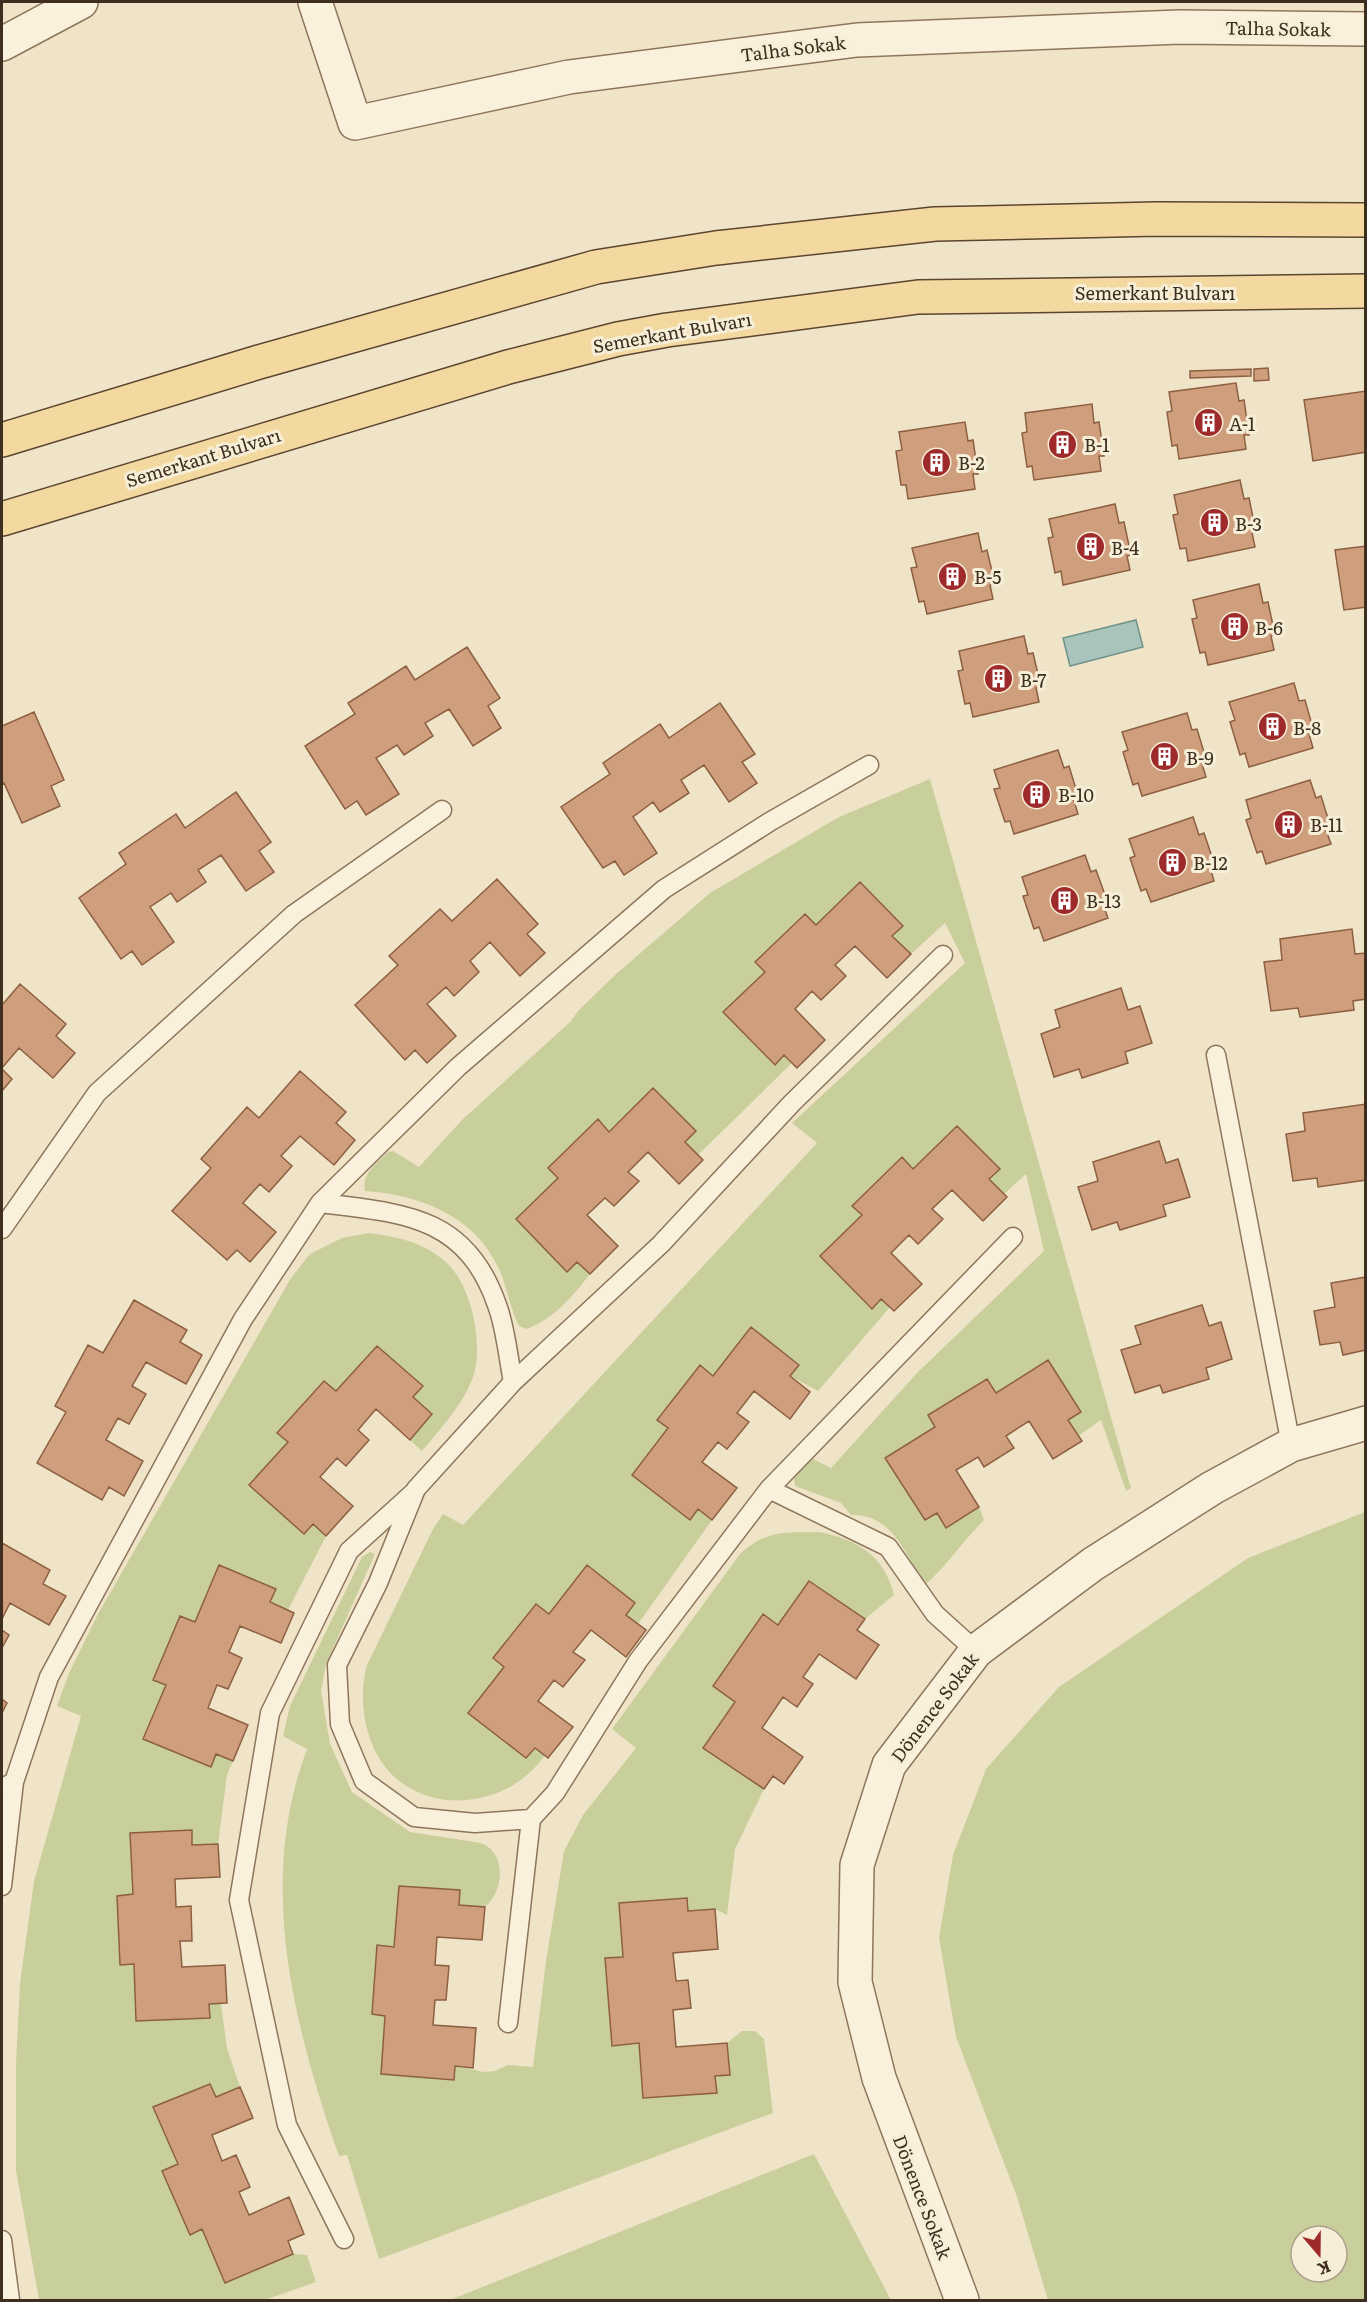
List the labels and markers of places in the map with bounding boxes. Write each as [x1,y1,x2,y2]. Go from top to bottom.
building icon: A-1 [1192,407,1224,439]
place label: A-1 [1229,410,1255,437]
building icon: B-1 [1047,428,1079,460]
place label: B-1 [1084,431,1110,458]
building icon: B-2 [921,446,953,478]
place label: B-2 [958,449,985,476]
building icon: B-3 [1198,507,1230,539]
place label: B-3 [1235,510,1262,537]
building icon: B-4 [1074,531,1106,563]
place label: B-4 [1111,534,1139,561]
building icon: B-5 [937,560,969,592]
place label: B-5 [974,563,1001,590]
building icon: B-6 [1218,611,1250,643]
place label: B-6 [1255,614,1283,641]
building icon: B-7 [983,663,1015,695]
place label: B-7 [1020,666,1046,693]
building icon: B-8 [1256,711,1288,743]
place label: B-8 [1293,714,1321,741]
building icon: B-9 [1149,741,1181,773]
place label: B-9 [1186,744,1214,771]
building icon: B-10 [1021,778,1053,810]
place label: B-10 [1058,781,1094,808]
building icon: B-11 [1273,808,1305,840]
place label: B-11 [1310,811,1343,838]
building icon: B-12 [1156,846,1188,878]
place label: B-12 [1193,849,1228,876]
building icon: B-13 [1049,884,1081,916]
place label: B-13 [1086,887,1121,914]

